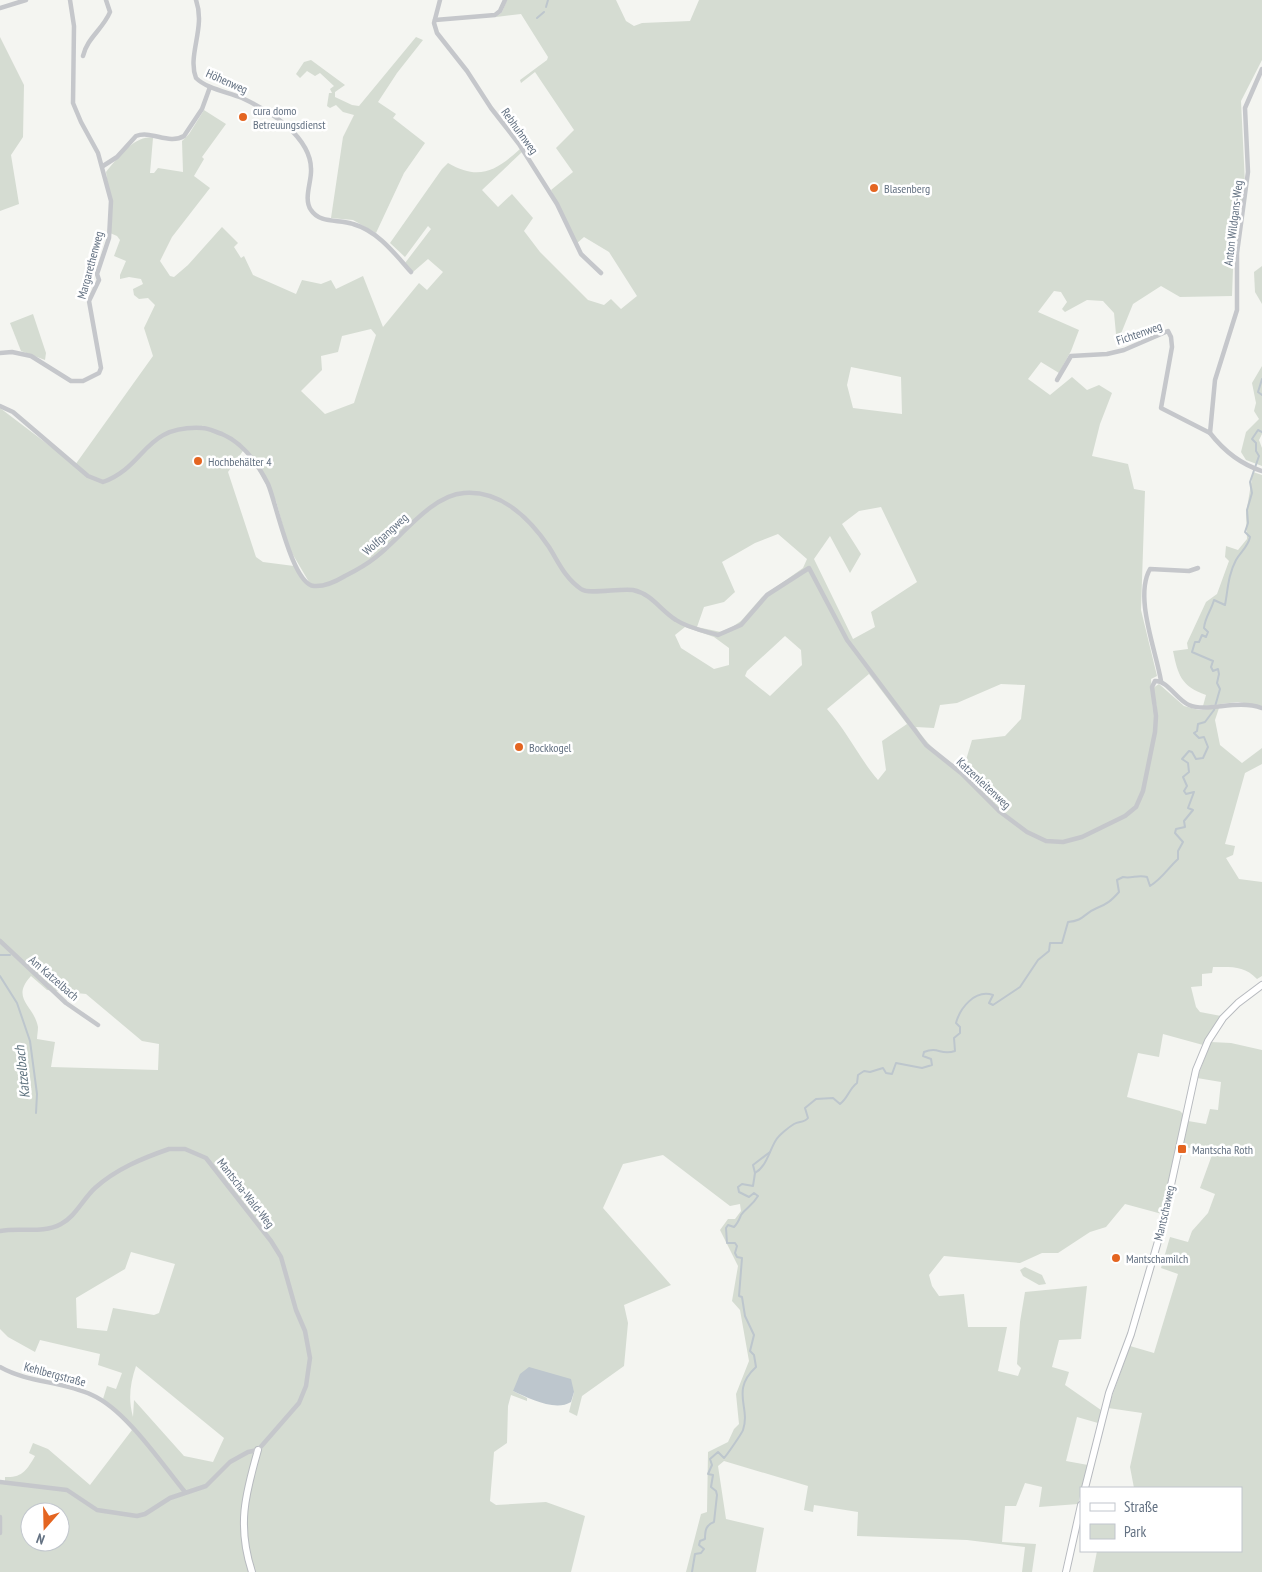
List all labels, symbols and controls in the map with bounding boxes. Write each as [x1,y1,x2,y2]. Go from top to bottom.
street label: Höhenweg [204,65,250,97]
place label: cura domo Betreuungsdienst [253,103,326,132]
street label: Rebhuhnweg [498,105,542,157]
marker: cura domo Betreuungsdienst [237,111,249,123]
street label: Anton Wildgans-Weg [1220,179,1246,267]
place label: Blasenberg [884,181,930,196]
marker: Blasenberg [868,182,880,194]
street label: Margarethenweg [74,229,106,301]
street label: Fichtenweg [1114,318,1164,348]
place label: Hochbehälter 4 [208,454,272,469]
marker: Hochbehälter 4 [192,455,204,467]
street label: Wolfgangweg [359,510,411,558]
place label: Bockkogel [529,740,572,755]
marker: Bockkogel [513,741,525,753]
street label: Katzenleitenweg [954,754,1014,812]
street label: Am Katzelbach [26,952,82,1004]
water label: Katzelbach [10,1044,34,1099]
place label: Mantscha Roth [1192,1142,1253,1157]
marker: Mantscha Roth [1176,1143,1188,1155]
street label: Mantscha-Wald-Weg [214,1155,278,1231]
street label: Mantschaweg [1150,1184,1178,1242]
place label: Mantschamilch [1126,1251,1188,1266]
marker: Mantschamilch [1110,1252,1122,1264]
street label: Kehlbergstraße [22,1359,88,1389]
legend [1080,1487,1242,1552]
text: Straße [1124,1497,1158,1516]
north arrow [20,1502,70,1552]
text: Park [1124,1522,1146,1541]
text: N [34,1529,47,1549]

